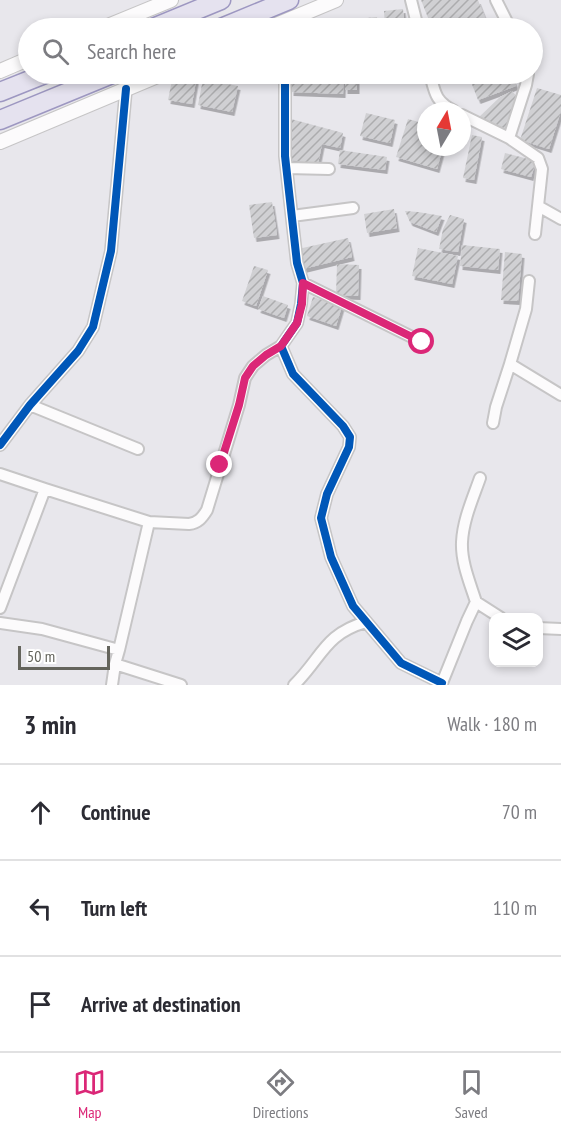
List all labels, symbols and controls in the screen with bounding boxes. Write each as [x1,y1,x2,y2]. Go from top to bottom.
search box [18,18,543,84]
icon: search [39,35,72,68]
text: Search here [87,37,176,65]
north arrow [417,102,471,156]
route start [408,328,434,354]
route end [206,451,232,477]
map controls [489,613,543,667]
button: layers [489,613,543,667]
scale bar [18,643,110,670]
text: 50 m [27,646,55,666]
text: 3 min [24,708,77,741]
text: Walk · 180 m [447,711,537,737]
icon: ahead [24,796,57,829]
text: Continue [81,798,151,826]
text: 70 m [502,799,537,825]
icon: left [24,892,57,925]
text: Turn left [81,894,147,922]
text: 110 m [493,895,537,921]
icon: arrive [24,988,57,1021]
text: Arrive at destination [81,990,241,1018]
tab: Map [73,1066,106,1122]
tab: Directions [253,1066,308,1122]
tab: Saved [455,1066,488,1122]

